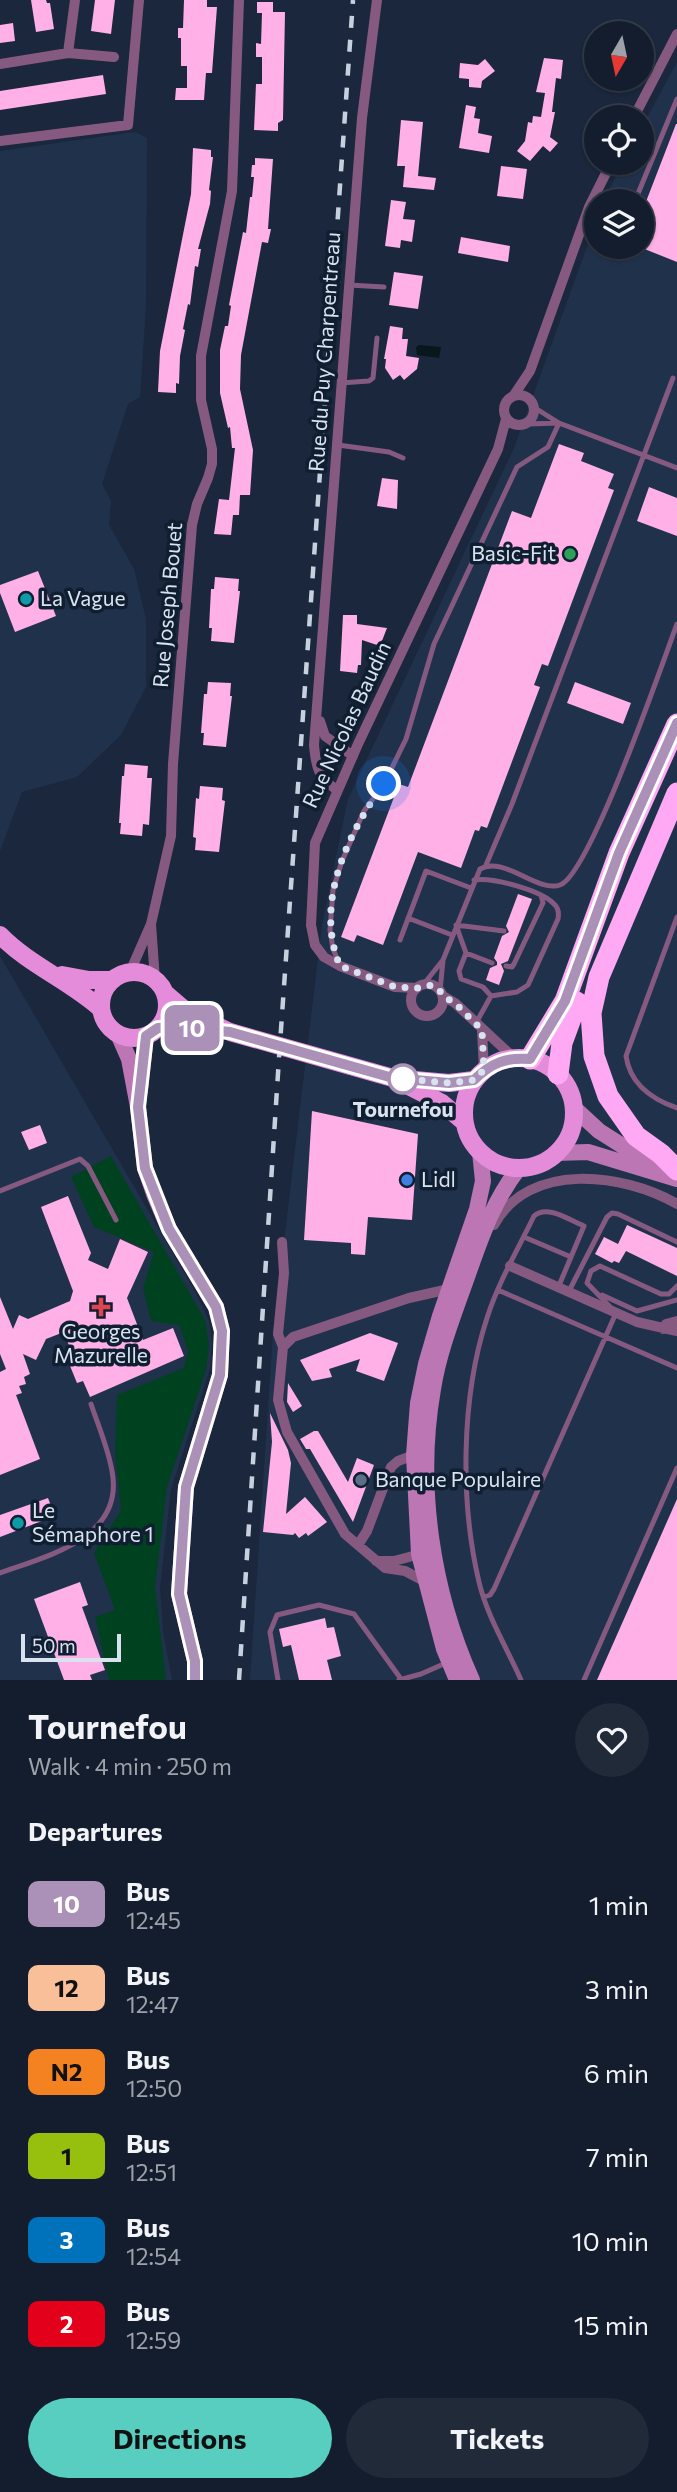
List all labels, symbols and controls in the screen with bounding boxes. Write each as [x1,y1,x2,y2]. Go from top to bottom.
north arrow [584,21,654,91]
map controls [584,21,654,259]
button: locate [584,105,654,175]
button: layers [584,189,654,259]
street label: Rue du Puy Charpentreau [303,231,344,473]
street label: Rue Joseph Bouet [147,521,186,689]
place label: Basic-Fit [471,540,556,565]
marker: Basic-Fit [562,546,578,562]
place label: La Vague [40,585,126,610]
marker: La Vague [18,591,34,607]
street label: Rue Nicolas Baudin [296,637,395,812]
your location [366,766,401,801]
line badge: 10 [160,1005,224,1051]
text: 10 [179,1013,205,1042]
marker: Tournefou [388,1064,418,1094]
place label: Tournefou [352,1096,454,1121]
place label: Lidl [421,1166,456,1191]
marker: Lidl [399,1172,415,1188]
marker: Georges Mazurelle [91,1297,111,1317]
place label: Georges Mazurelle [54,1318,148,1367]
place label: Banque Populaire [375,1466,541,1491]
marker: Banque Populaire [353,1472,369,1488]
place label: Le Sémaphore 1 [32,1497,154,1546]
marker: Le Sémaphore 1 [10,1515,26,1531]
scale bar [21,1631,121,1663]
text: 50 m [32,1634,76,1657]
button: heart [575,1703,649,1777]
text: Tournefou [28,1705,187,1746]
text: Walk · 4 min · 250 m [28,1752,232,1780]
text: Departures [28,1815,163,1846]
text: Bus [126,1875,170,1906]
text: 10 [53,1889,80,1918]
text: 1 min [589,1889,649,1920]
text: 12:45 [126,1906,181,1934]
text: Bus [126,1959,170,1990]
text: 12 [54,1973,79,2002]
text: 3 min [585,1973,649,2004]
text: 12:47 [126,1990,180,2018]
text: Bus [126,2043,170,2074]
text: N2 [51,2057,82,2086]
text: 6 min [584,2057,649,2088]
text: 12:50 [126,2074,182,2102]
text: Bus [126,2127,170,2158]
text: 1 [61,2141,72,2170]
text: 7 min [586,2141,649,2172]
text: 12:51 [126,2158,177,2186]
text: Bus [126,2211,170,2242]
text: 3 [60,2225,73,2254]
text: 10 min [572,2225,649,2256]
text: 12:54 [126,2242,181,2270]
text: Bus [126,2295,170,2326]
text: 2 [60,2309,73,2338]
text: 15 min [574,2309,649,2340]
text: 12:59 [126,2326,181,2354]
button: Directions [28,2398,332,2478]
button: Tickets [346,2398,649,2478]

